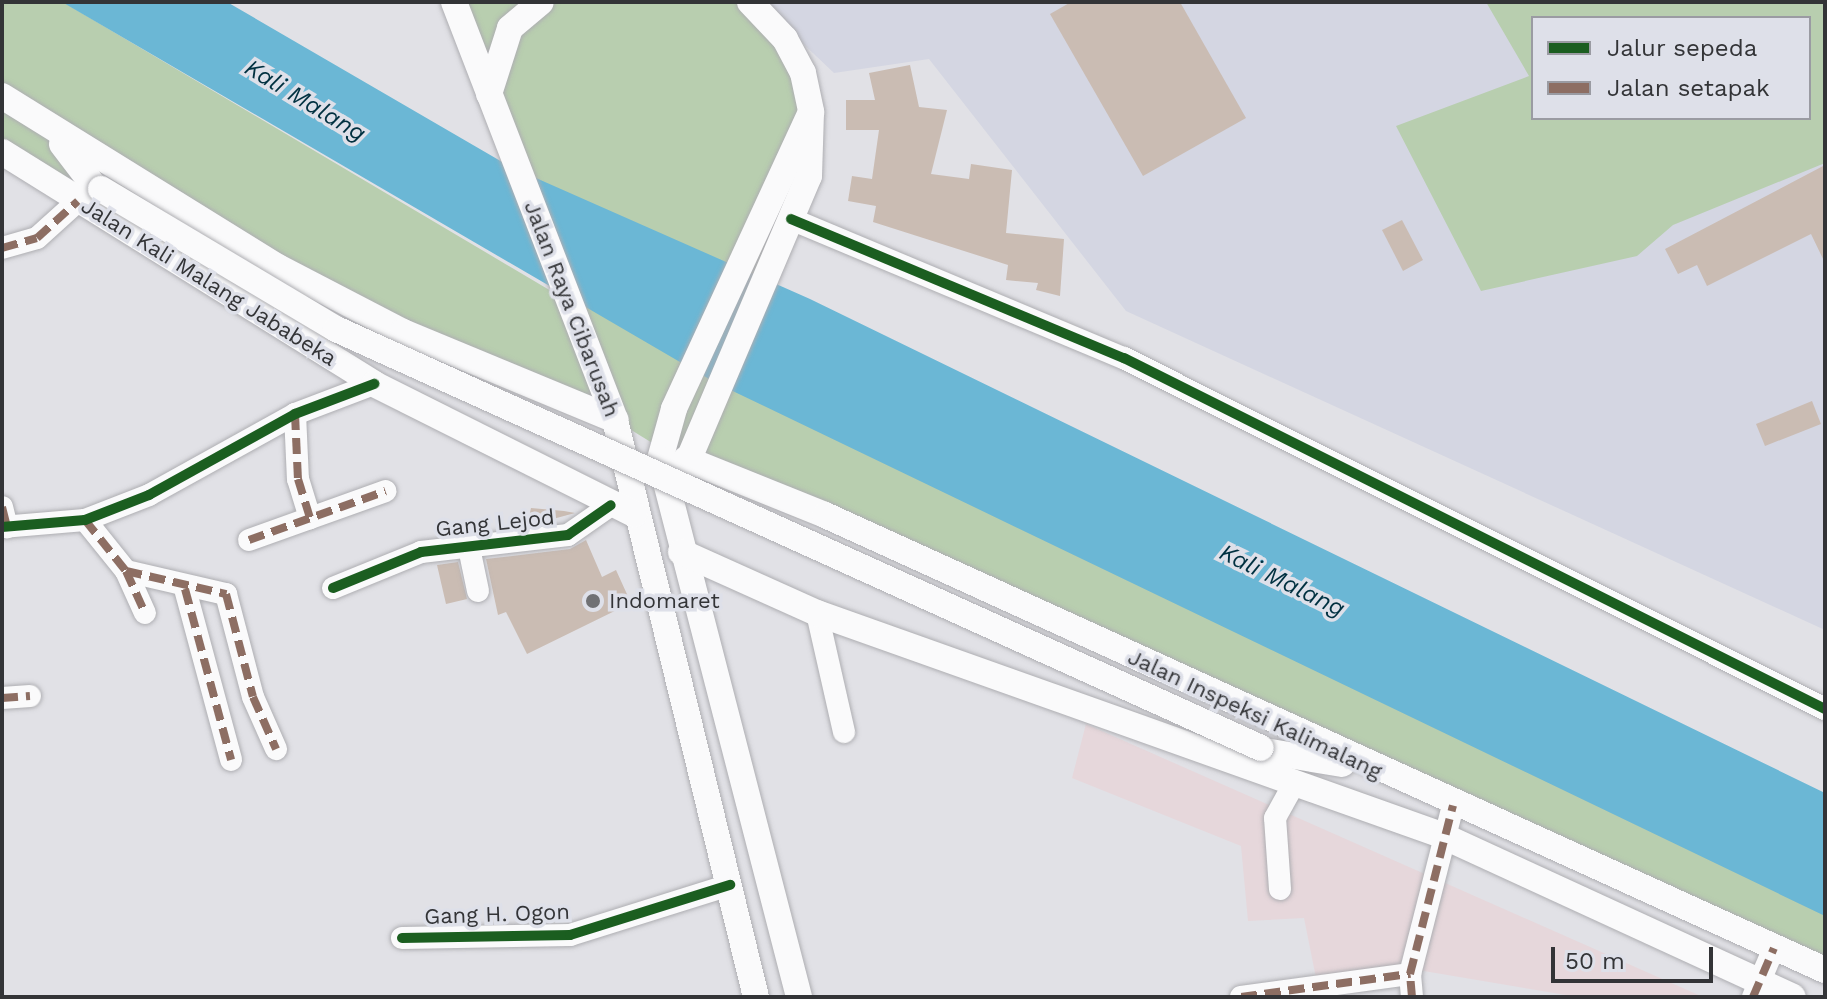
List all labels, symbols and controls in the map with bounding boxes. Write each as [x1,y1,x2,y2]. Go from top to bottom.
legend [1531,16,1811,120]
text: Jalur sepeda [1607,34,1757,62]
water label: Kali Malang [239,54,371,148]
text: Jalan setapak [1607,74,1770,102]
street label: Jalan Kali Malang Jababeka [76,192,342,372]
street label: Jalan Raya Cibarusah [519,197,625,421]
street label: Gang Lejod [434,504,556,542]
water label: Kali Malang [1214,538,1350,624]
place label: Indomaret [609,588,720,614]
marker: Indomaret [584,592,602,610]
street label: Jalan Inspeksi Kalimalang [1124,643,1386,785]
street label: Gang H. Ogon [424,898,570,930]
scale bar [1555,931,1717,981]
text: 50 m [1565,947,1625,975]

